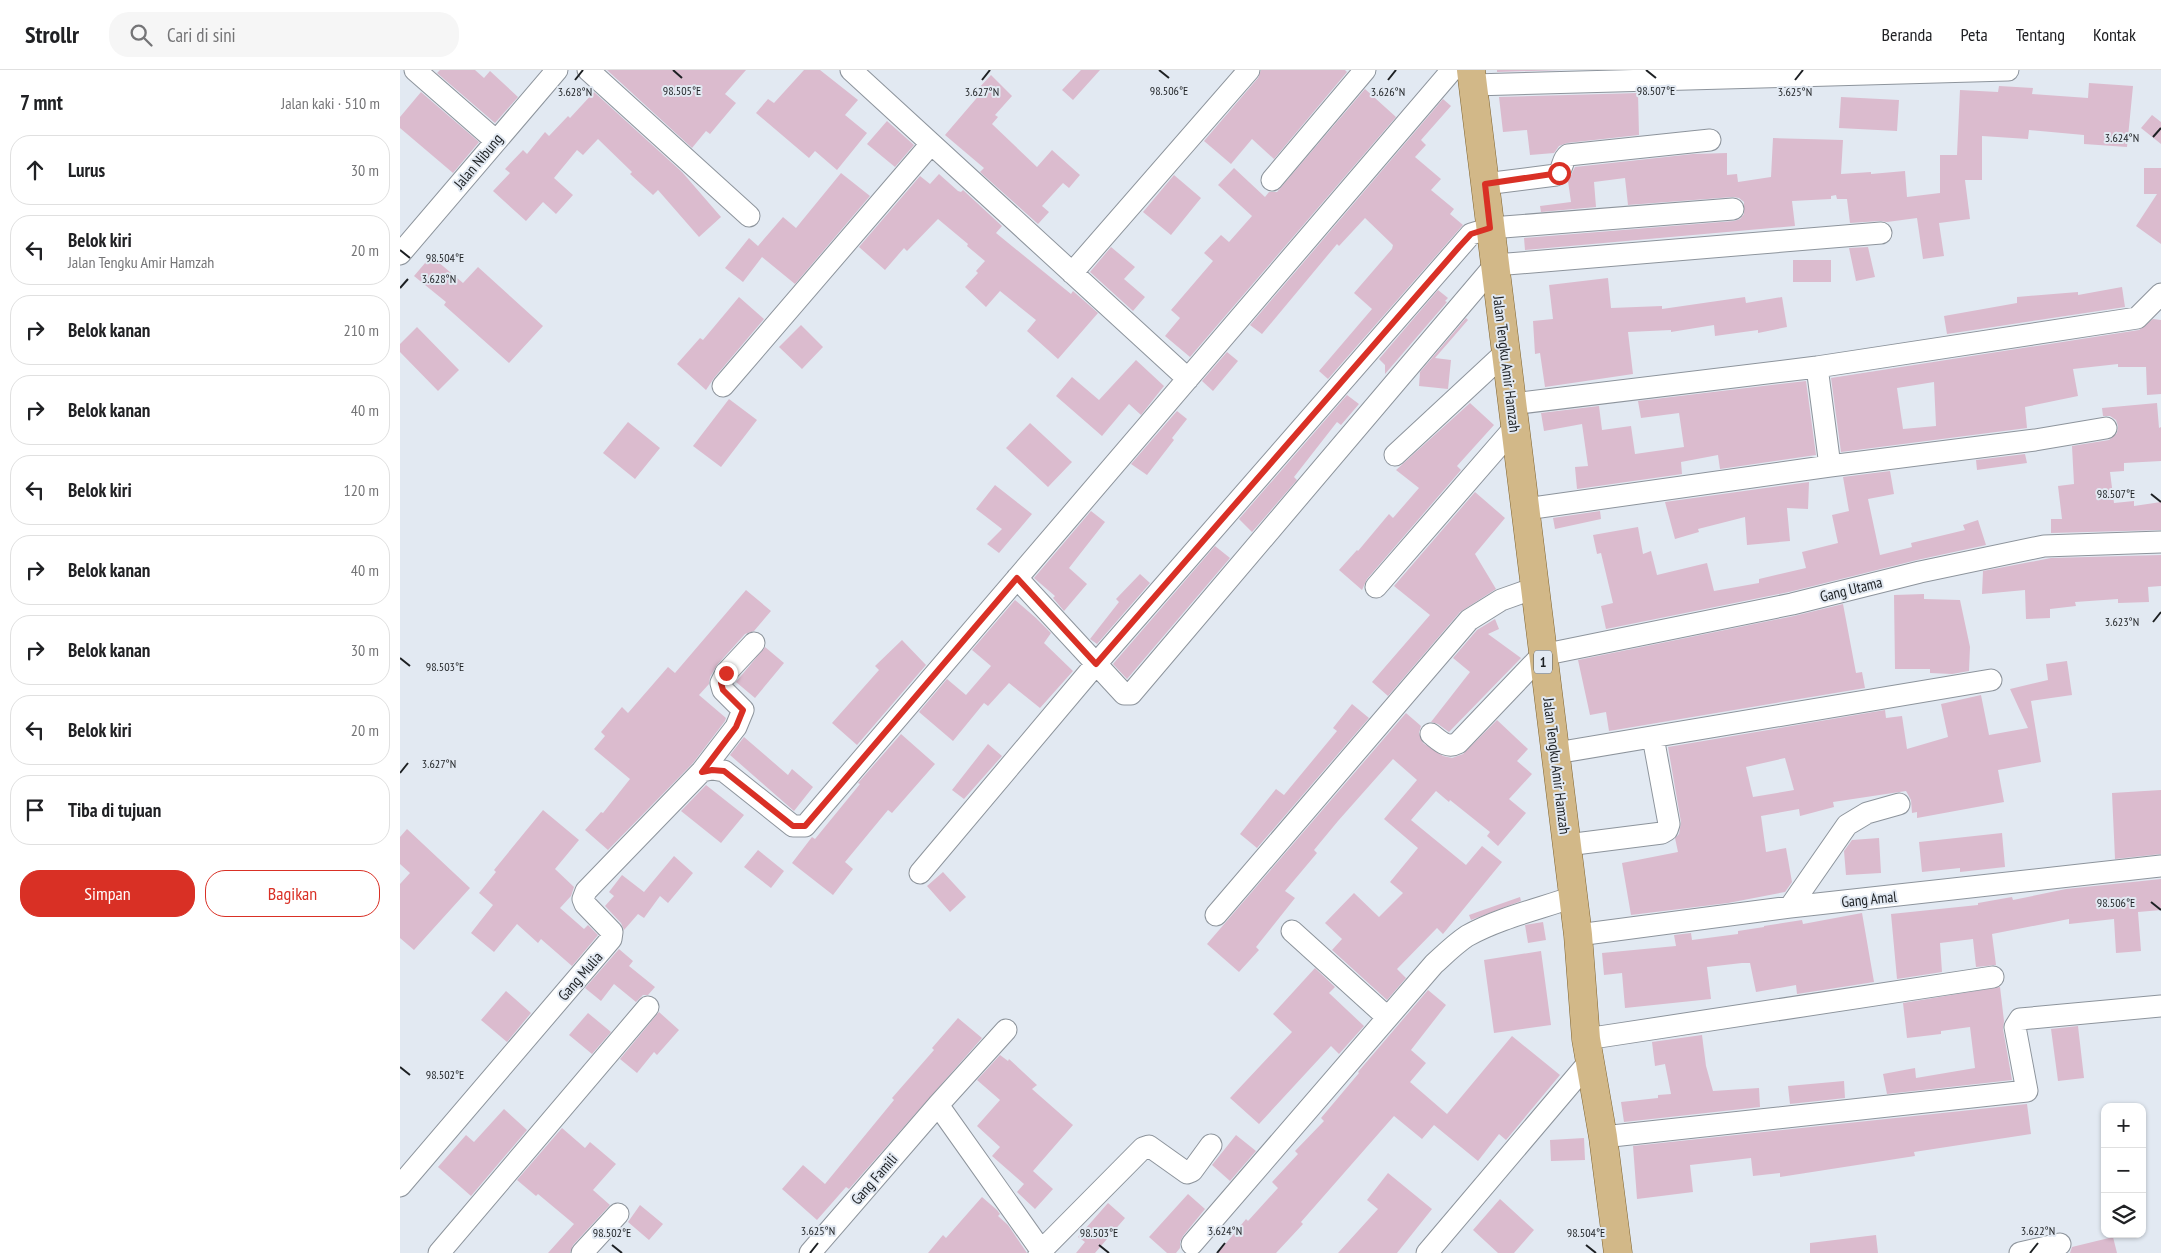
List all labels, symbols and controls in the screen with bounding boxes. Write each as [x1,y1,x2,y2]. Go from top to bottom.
search box [109,12,459,57]
text: Strollr [25,19,79,50]
icon: search [127,21,155,49]
text: Cari di sini [167,23,236,47]
text: Beranda [1882,23,1932,46]
text: Peta [1960,23,1988,46]
text: Tentang [2016,23,2065,46]
text: Kontak [2093,23,2136,46]
text: 98.505°E [663,83,701,98]
text: 98.506°E [1150,83,1188,98]
text: 98.507°E [1637,83,1675,98]
text: 3.628°N [558,84,592,99]
text: 3.627°N [965,84,999,99]
text: 3.626°N [1371,84,1405,99]
text: 3.625°N [1778,84,1812,99]
text: 7 mnt [20,89,63,116]
text: Jalan kaki · 510 m [281,93,380,113]
street label: Jalan Nibung [449,130,507,193]
text: 3.624°N [2105,130,2139,145]
icon: ahead [21,156,49,184]
text: Lurus [68,158,105,182]
text: 30 m [351,160,379,180]
route start [1548,162,1571,185]
text: Belok kiri [68,228,132,252]
icon: left [21,236,49,264]
text: 20 m [351,240,379,260]
text: 98.504°E [426,250,464,265]
text: Jalan Tengku Amir Hamzah [68,252,214,272]
text: 3.628°N [422,271,456,286]
street label: Jalan Tengku Amir Hamzah [1489,294,1525,433]
icon: right [21,316,49,344]
text: Belok kanan [68,318,150,342]
text: 210 m [344,320,379,340]
icon: right [21,396,49,424]
text: Belok kanan [68,398,150,422]
text: 40 m [351,400,379,420]
icon: left [21,476,49,504]
text: Belok kiri [68,478,132,502]
text: 120 m [344,480,379,500]
text: 98.507°E [2097,486,2135,501]
icon: right [21,556,49,584]
text: Belok kanan [68,558,150,582]
text: 40 m [351,560,379,580]
street label: Gang Utama [1818,572,1884,606]
text: 3.623°N [2105,614,2139,629]
icon: right [21,636,49,664]
text: Belok kanan [68,638,150,662]
text: 30 m [351,640,379,660]
road number: 1 [1534,650,1552,674]
text: 98.503°E [426,659,464,674]
route end [715,662,738,685]
street label: Jalan Tengku Amir Hamzah [1539,696,1575,835]
icon: left [21,716,49,744]
text: Belok kiri [68,718,132,742]
text: 20 m [351,720,379,740]
text: 3.627°N [422,756,456,771]
icon: arrive [21,796,49,824]
text: Tiba di tujuan [68,798,161,822]
button: Simpan [20,870,195,917]
button: Bagikan [205,870,380,917]
street label: Gang Amal [1840,887,1898,911]
text: 98.506°E [2097,895,2135,910]
street label: Gang Mulia [554,948,606,1004]
text: 98.502°E [426,1067,464,1082]
map controls [2101,1103,2146,1238]
button: + [2101,1103,2146,1148]
button: − [2101,1148,2146,1193]
street label: Gang Famili [847,1150,901,1208]
button: layers [2101,1193,2146,1238]
text: 3.625°N [801,1223,835,1238]
text: 3.624°N [1208,1223,1242,1238]
text: 3.622°N [2021,1223,2055,1238]
text: 98.502°E [593,1225,631,1240]
text: 98.503°E [1080,1225,1118,1240]
text: 98.504°E [1567,1225,1605,1240]

